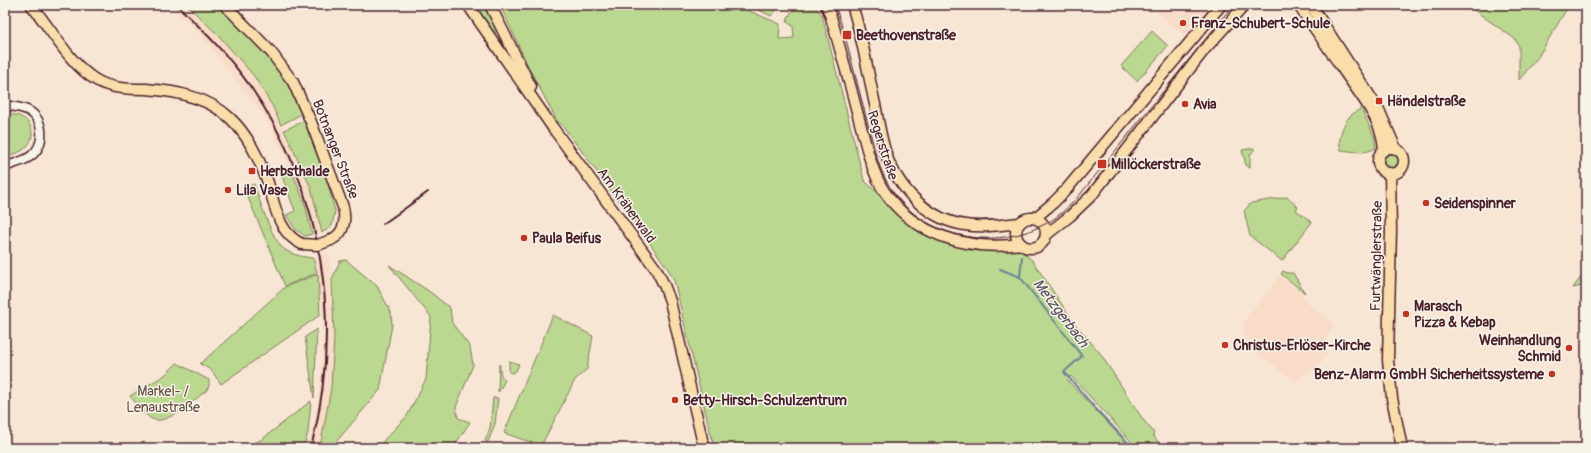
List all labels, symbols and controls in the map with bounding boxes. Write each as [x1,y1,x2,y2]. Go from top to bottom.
place label: Franz-Schubert-Schule [1191,15,1331,32]
marker: Franz-Schubert-Schule [1178,18,1188,28]
place label: Beethovenstraße [856,27,957,44]
marker: Beethovenstraße [841,29,853,41]
place label: Händelstraße [1387,93,1467,110]
place label: Avia [1193,96,1217,113]
marker: Händelstraße [1374,96,1384,106]
street label: Botnanger Straße [309,97,362,201]
marker: Avia [1180,99,1190,109]
street label: Regerstraße [863,108,902,182]
place label: Millöckerstraße [1111,156,1202,173]
marker: Millöckerstraße [1096,158,1108,170]
place label: Herbsthalde [260,163,330,180]
street label: Am Kräherwald [594,164,660,246]
marker: Herbsthalde [247,166,257,176]
place label: Lila Vase [236,182,288,199]
marker: Lila Vase [223,185,233,195]
place label: Seidenspinner [1434,195,1517,212]
marker: Seidenspinner [1421,198,1431,208]
street label: Furtwänglerstraße [1367,201,1386,311]
place label: Paula Beifus [532,230,602,247]
marker: Paula Beifus [519,233,529,243]
water label: Metzgerbach [1029,275,1093,352]
place label: Marasch Pizza & Kebap [1414,298,1496,331]
marker: Marasch Pizza & Kebap [1401,309,1411,319]
place label: Weinhandlung Schmid [1479,332,1561,365]
place label: Christus-Erlöser-Kirche [1233,337,1372,354]
marker: Christus-Erlöser-Kirche [1220,340,1230,350]
marker: Weinhandlung Schmid [1564,343,1574,353]
place label: Benz-Alarm GmbH Sicherheitssysteme [1314,366,1545,383]
marker: Benz-Alarm GmbH Sicherheitssysteme [1547,369,1557,379]
park label: Markel- / Lenaustraße [126,383,200,416]
place label: Betty-Hirsch-Schulzentrum [683,392,847,409]
marker: Betty-Hirsch-Schulzentrum [670,395,680,405]

